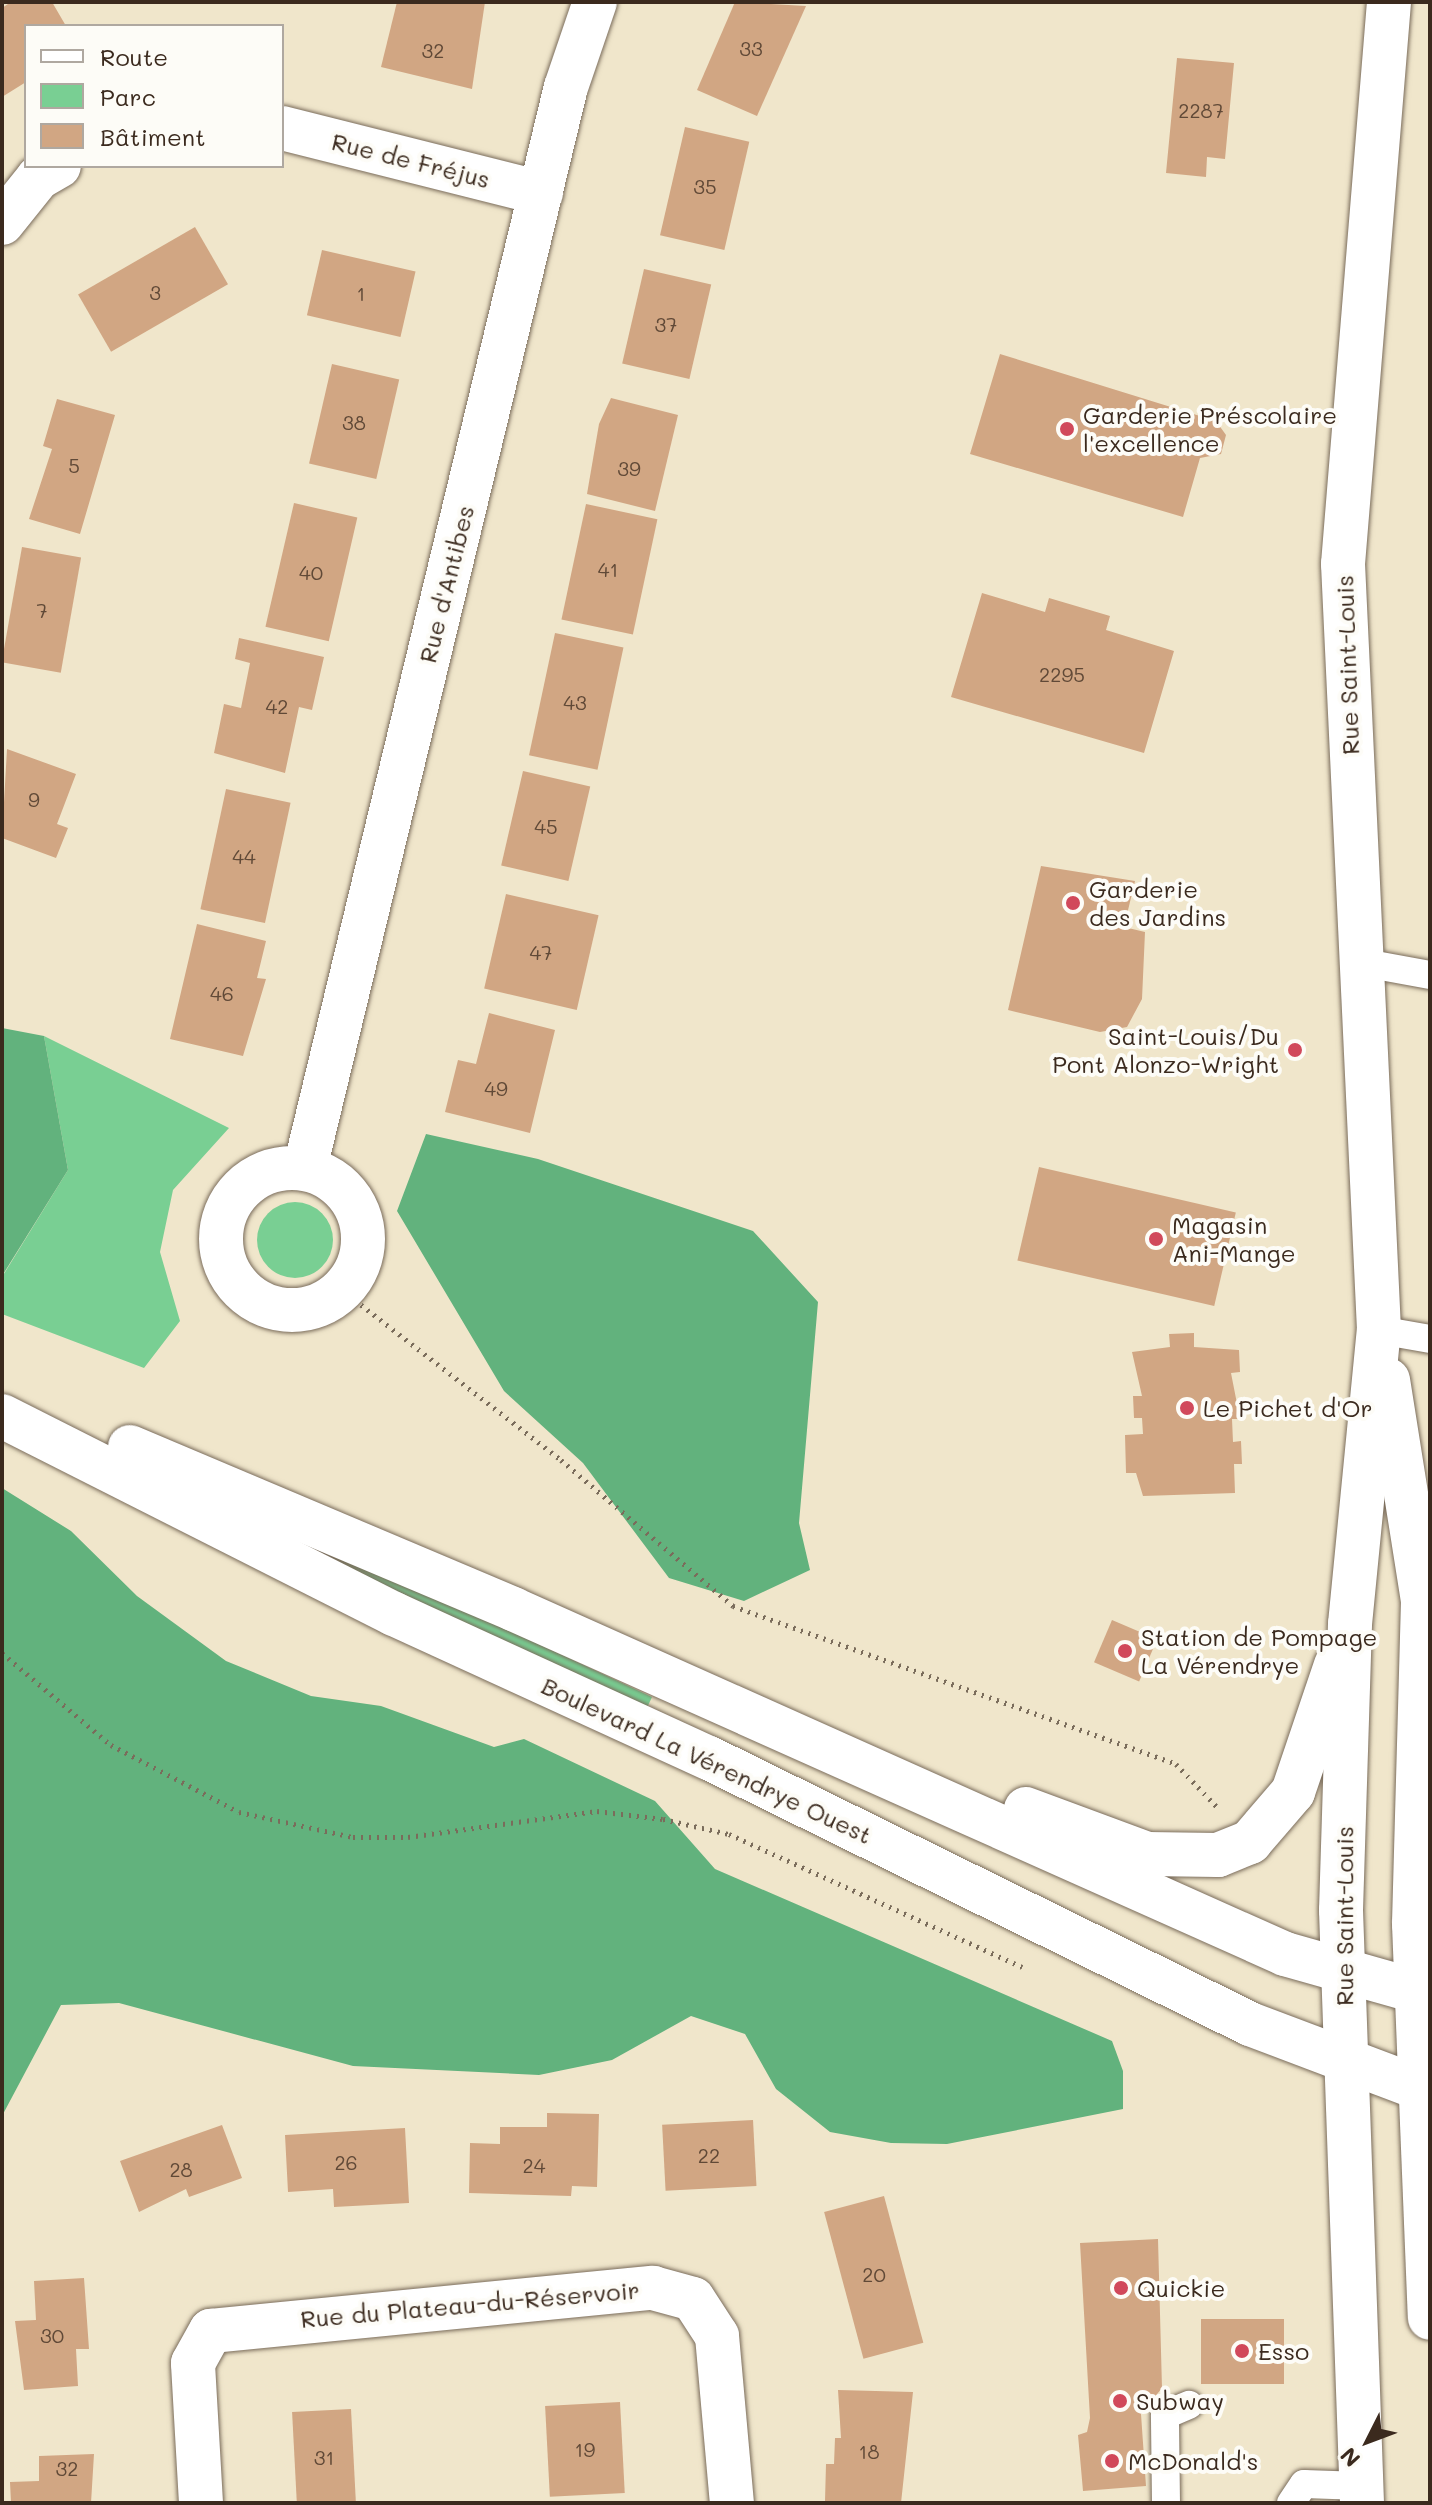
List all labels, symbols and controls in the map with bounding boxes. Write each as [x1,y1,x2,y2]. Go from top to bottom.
legend [24,24,284,168]
house number: 33 [739,36,763,60]
house number: 32 [422,38,444,62]
text: Route [100,41,168,72]
text: Parc [100,81,156,112]
house number: 2287 [1178,98,1224,122]
text: Bâtiment [100,121,206,152]
street label: Rue de Fréjus [329,126,493,194]
house number: 35 [693,174,717,198]
house number: 3 [149,280,161,304]
house number: 1 [357,281,365,305]
house number: 37 [655,312,677,336]
place label: Garderie Préscolaire l'excellence [1083,401,1337,457]
house number: 38 [342,410,366,434]
marker: Garderie Préscolaire l'excellence [1058,420,1076,438]
house number: 5 [68,453,80,477]
house number: 39 [617,456,641,480]
street label: Rue d'Antibes [413,502,479,666]
house number: 41 [598,557,618,581]
house number: 40 [299,560,323,584]
street label: Rue Saint-Louis [1329,575,1365,755]
house number: 7 [36,598,48,622]
house number: 2295 [1039,662,1085,686]
house number: 43 [563,690,587,714]
house number: 42 [266,694,288,718]
house number: 9 [28,787,40,811]
house number: 45 [534,814,558,838]
house number: 44 [232,844,256,868]
place label: Garderie des Jardins [1089,875,1226,931]
marker: Garderie des Jardins [1064,894,1082,912]
house number: 47 [530,940,552,964]
house number: 46 [210,981,234,1005]
place label: Saint-Louis/Du Pont Alonzo-Wright [1052,1022,1279,1078]
marker: Saint-Louis/Du Pont Alonzo-Wright [1286,1041,1304,1059]
house number: 49 [484,1076,508,1100]
place label: Magasin Ani-Mange [1172,1211,1296,1267]
marker: Magasin Ani-Mange [1147,1230,1165,1248]
place label: Le Pichet d'Or [1203,1394,1372,1422]
marker: Le Pichet d'Or [1178,1399,1196,1417]
place label: Station de Pompage La Vérendrye [1141,1623,1377,1679]
marker: Station de Pompage La Vérendrye [1116,1642,1134,1660]
street label: Boulevard La Vérendrye Ouest [537,1671,877,1849]
street label: Rue Saint-Louis [1330,1826,1358,2006]
house number: 22 [698,2143,720,2167]
house number: 26 [334,2150,358,2174]
house number: 24 [523,2153,545,2177]
house number: 28 [169,2157,193,2181]
house number: 20 [862,2262,886,2286]
place label: Quickie [1137,2274,1225,2302]
street label: Rue du Plateau-du-Réservoir [299,2275,641,2333]
marker: Quickie [1112,2279,1130,2297]
house number: 30 [40,2323,64,2347]
place label: Esso [1258,2337,1309,2365]
marker: Esso [1233,2342,1251,2360]
place label: Subway [1136,2387,1224,2415]
marker: Subway [1111,2392,1129,2410]
north arrow [1328,2401,1408,2481]
house number: 19 [575,2437,595,2461]
house number: 18 [858,2439,880,2463]
text: N [1333,2441,1366,2473]
house number: 31 [314,2445,334,2469]
place label: McDonald's [1128,2447,1258,2475]
marker: McDonald's [1103,2452,1121,2470]
house number: 32 [56,2456,78,2480]

